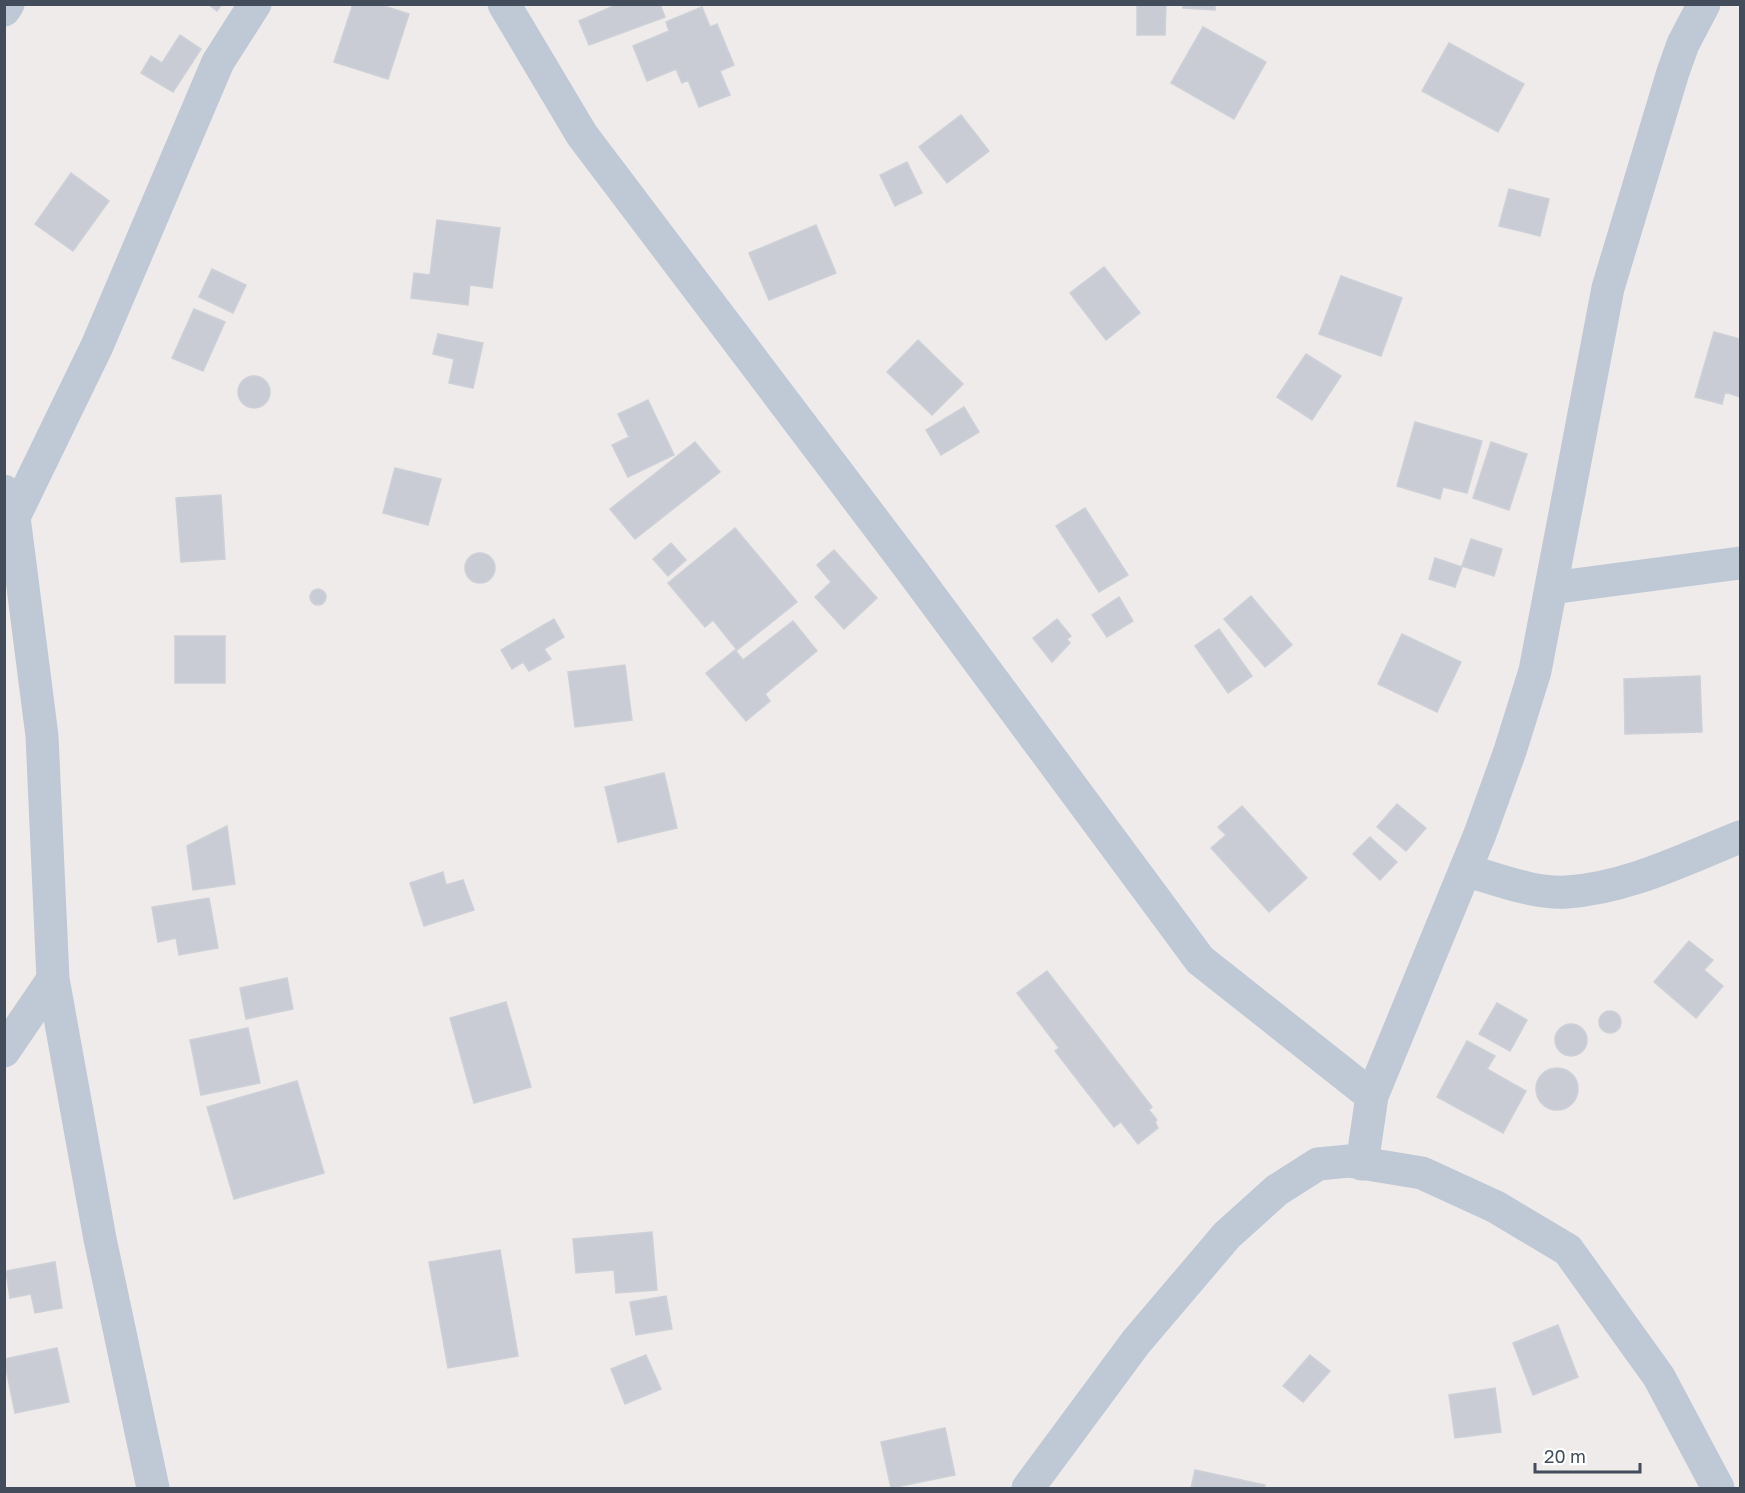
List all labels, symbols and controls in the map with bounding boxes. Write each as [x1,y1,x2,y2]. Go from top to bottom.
scale bar [1535,1436,1640,1474]
text: 20 m [1544,1445,1586,1467]

